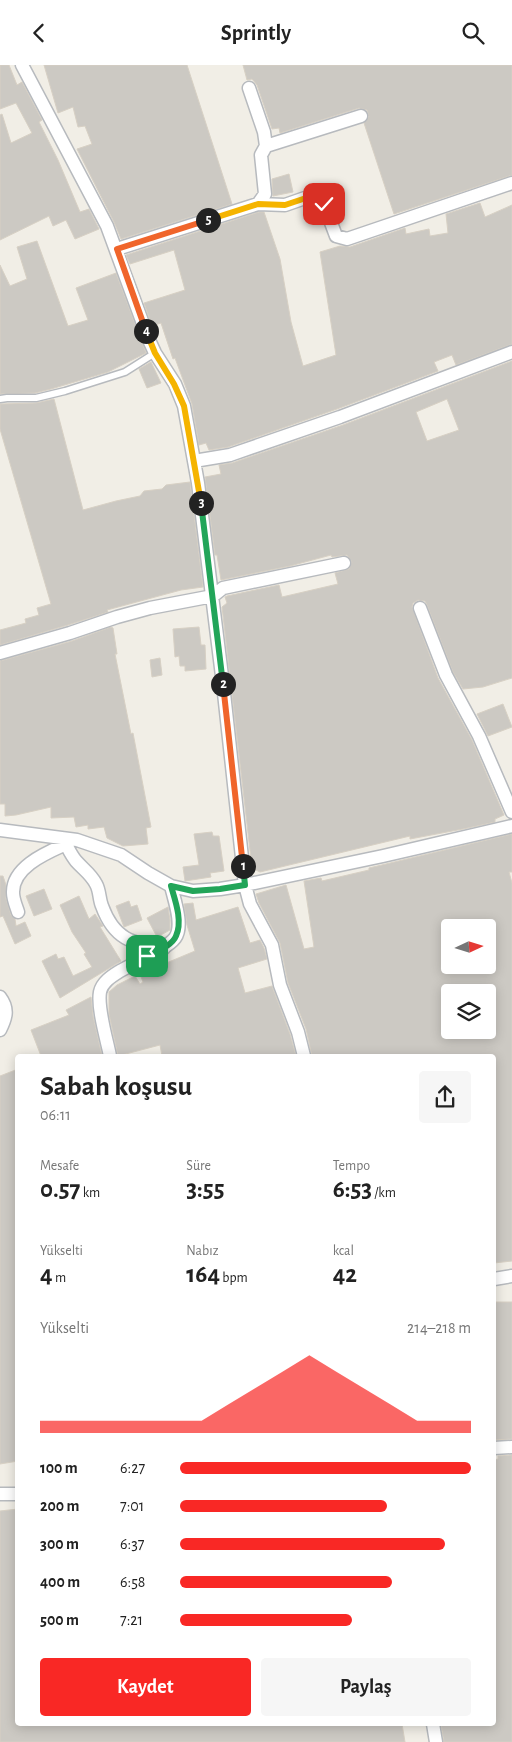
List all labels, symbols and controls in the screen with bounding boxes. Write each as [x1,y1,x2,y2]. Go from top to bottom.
icon: back [25,19,53,47]
icon: search [459,19,487,47]
text: Sprintly [221,22,291,44]
pin [303,183,345,225]
icon: check [310,190,338,218]
pin: 5 [196,207,220,233]
text: 5 [205,213,212,227]
pin: 4 [134,319,158,343]
text: 4 [143,324,150,338]
pin: 3 [188,491,214,515]
text: 3 [198,496,205,510]
pin: 2 [210,671,236,697]
text: 2 [220,677,227,691]
pin: 1 [230,853,256,879]
text: 1 [241,859,246,873]
north arrow [441,919,496,974]
map controls [441,919,496,1039]
pin [126,935,168,977]
icon: arrive [133,942,161,970]
button: layers [441,984,496,1039]
button: share [419,1071,471,1123]
text: Sabah koşusu [40,1073,192,1101]
text: 06:11 [40,1107,71,1123]
text: Mesafe [40,1159,79,1173]
text: Süre [186,1159,211,1173]
text: Tempo [333,1159,370,1173]
text: 0.57 [40,1177,80,1202]
text: 3:55 [186,1177,224,1202]
text: 6:53 [333,1177,372,1202]
text: km [80,1186,100,1200]
text: /km [372,1186,396,1200]
text: Yükselti [40,1244,83,1258]
text: Nabız [186,1244,218,1258]
text: kcal [333,1244,354,1258]
text: 4 [40,1262,53,1287]
text: 164 [186,1262,220,1287]
text: 42 [333,1262,357,1287]
text: m [53,1271,66,1285]
text: bpm [220,1271,248,1285]
text: Yükselti [40,1320,89,1336]
text: 214–218 m [407,1320,471,1336]
text: 100 m [40,1460,78,1476]
text: 6:27 [120,1460,145,1476]
text: 200 m [40,1498,80,1514]
text: 7:01 [120,1498,144,1514]
text: 300 m [40,1536,79,1552]
text: 6:37 [120,1536,144,1552]
text: 400 m [40,1574,80,1590]
text: 6:58 [120,1574,145,1590]
text: 500 m [40,1612,79,1628]
text: 7:21 [120,1612,143,1628]
button: Kaydet [40,1658,251,1716]
button: Paylaş [261,1658,471,1716]

